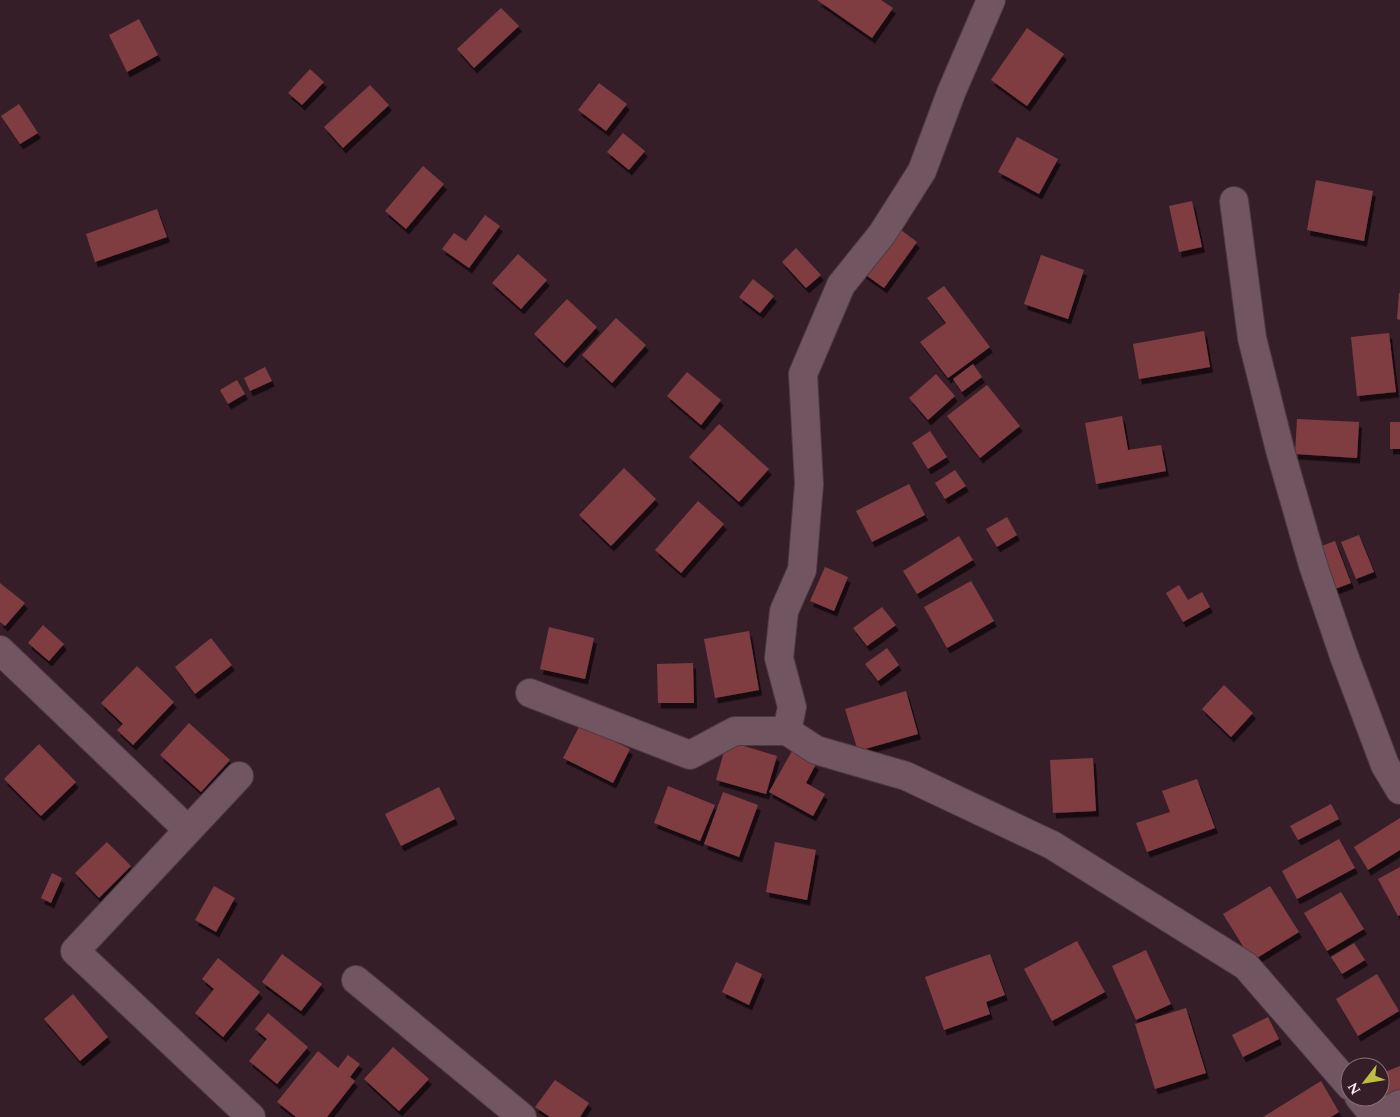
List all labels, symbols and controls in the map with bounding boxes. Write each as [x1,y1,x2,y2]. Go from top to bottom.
north arrow [1340,1057,1390,1107]
text: N [1342,1078,1366,1099]

